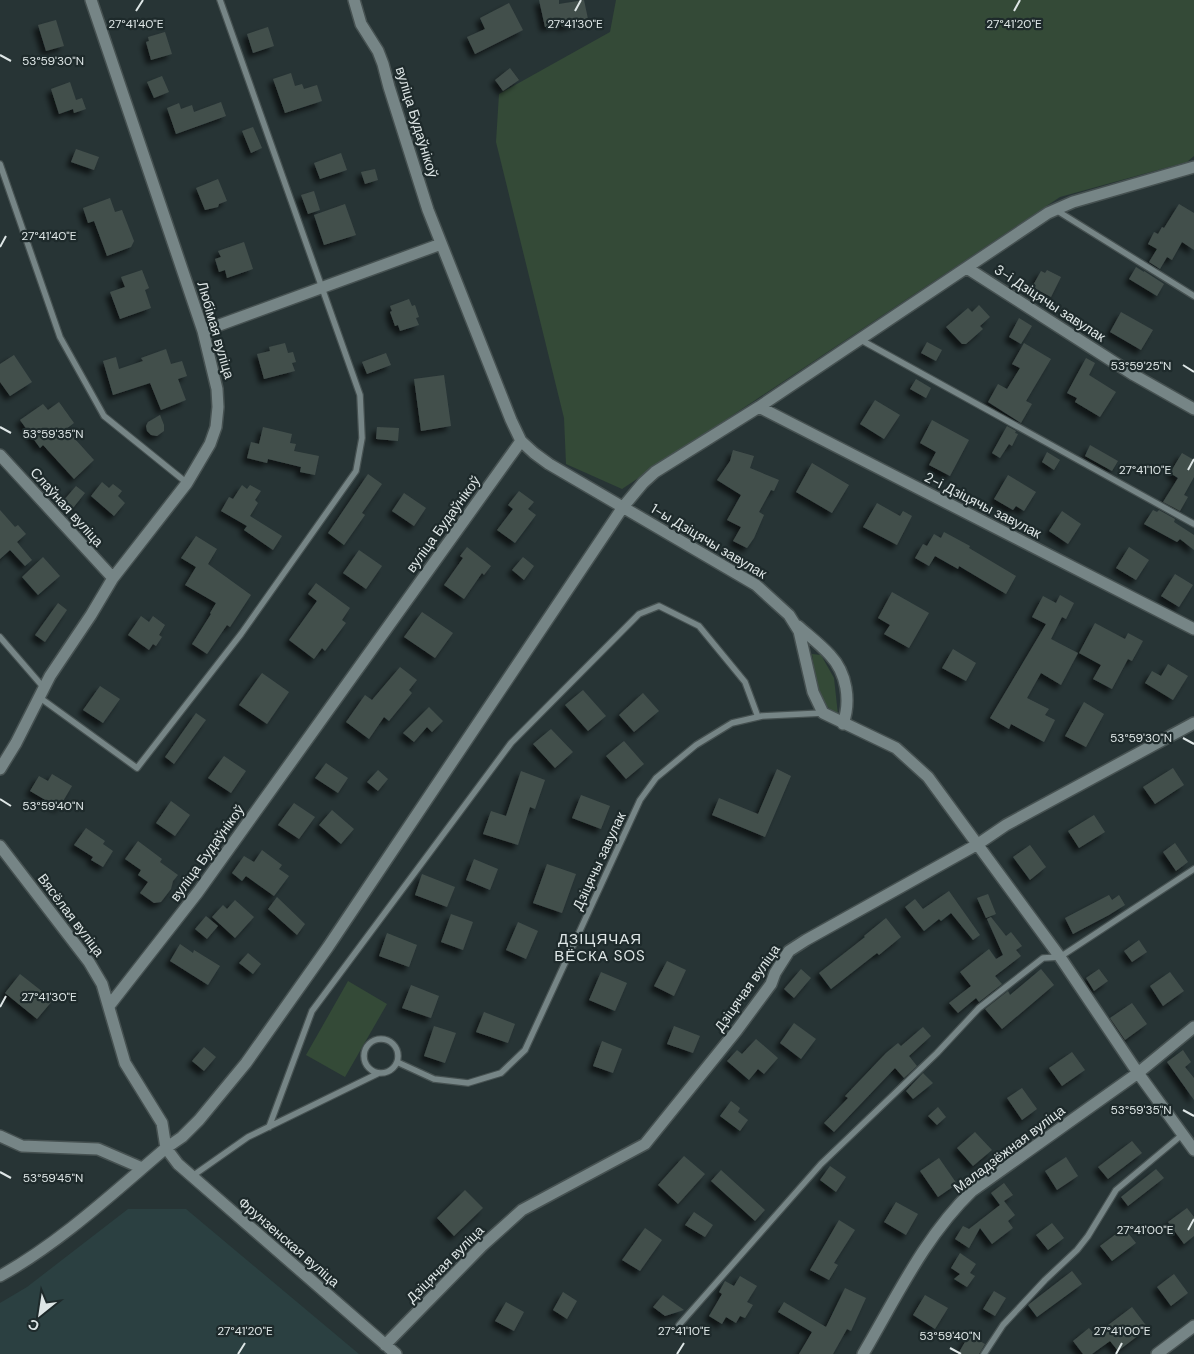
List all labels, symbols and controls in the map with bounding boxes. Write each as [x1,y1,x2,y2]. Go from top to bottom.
text: 27°41'40"E [108,16,164,32]
text: 27°41'30"E [547,16,603,32]
text: 27°41'20"E [986,16,1042,32]
text: 53°59'30"N [22,53,84,69]
street label: вуліца Будаўнікоў [392,64,442,180]
text: 27°41'40"E [21,228,77,244]
street label: 3-і Дзіцячы завулак [991,260,1110,346]
street label: Любімая вуліца [194,279,239,381]
text: 53°59'25"N [1111,358,1171,374]
text: 53°59'35"N [23,426,83,442]
text: 27°41'10"E [1119,462,1171,478]
street label: Слаўная вуліца [27,464,108,551]
street label: 2-і Дзіцячы завулак [922,468,1045,543]
street label: вуліца Будаўнікоў [402,472,484,576]
street label: 1-ы Дзіцячы завулак [648,499,771,583]
text: 53°59'30"N [1110,730,1172,746]
text: 53°59'40"N [22,798,84,814]
street label: вуліца Будаўнікоў [166,801,248,905]
street label: Дзіцячы завулак [568,808,630,913]
street label: Вясёлая вуліца [34,870,108,960]
district label: ДЗІЦЯЧАЯ ВЁСКА SOS [554,929,646,966]
street label: Дзіцячая вуліца [710,941,784,1035]
text: 27°41'30"E [21,989,77,1005]
street label: Маладзёжная вуліца [950,1101,1069,1197]
text: 53°59'35"N [1111,1102,1171,1118]
text: 53°59'45"N [23,1170,83,1186]
street label: Фрунзенская вуліца [235,1193,343,1291]
street label: Дзіцячая вуліца [402,1221,488,1307]
text: 27°41'00"E [1117,1222,1174,1238]
north arrow [15,1289,65,1339]
text: С [25,1315,42,1336]
text: 27°41'20"E [217,1323,273,1339]
text: 27°41'10"E [658,1323,710,1339]
text: 27°41'00"E [1094,1323,1151,1339]
text: 53°59'40"N [919,1328,981,1344]

